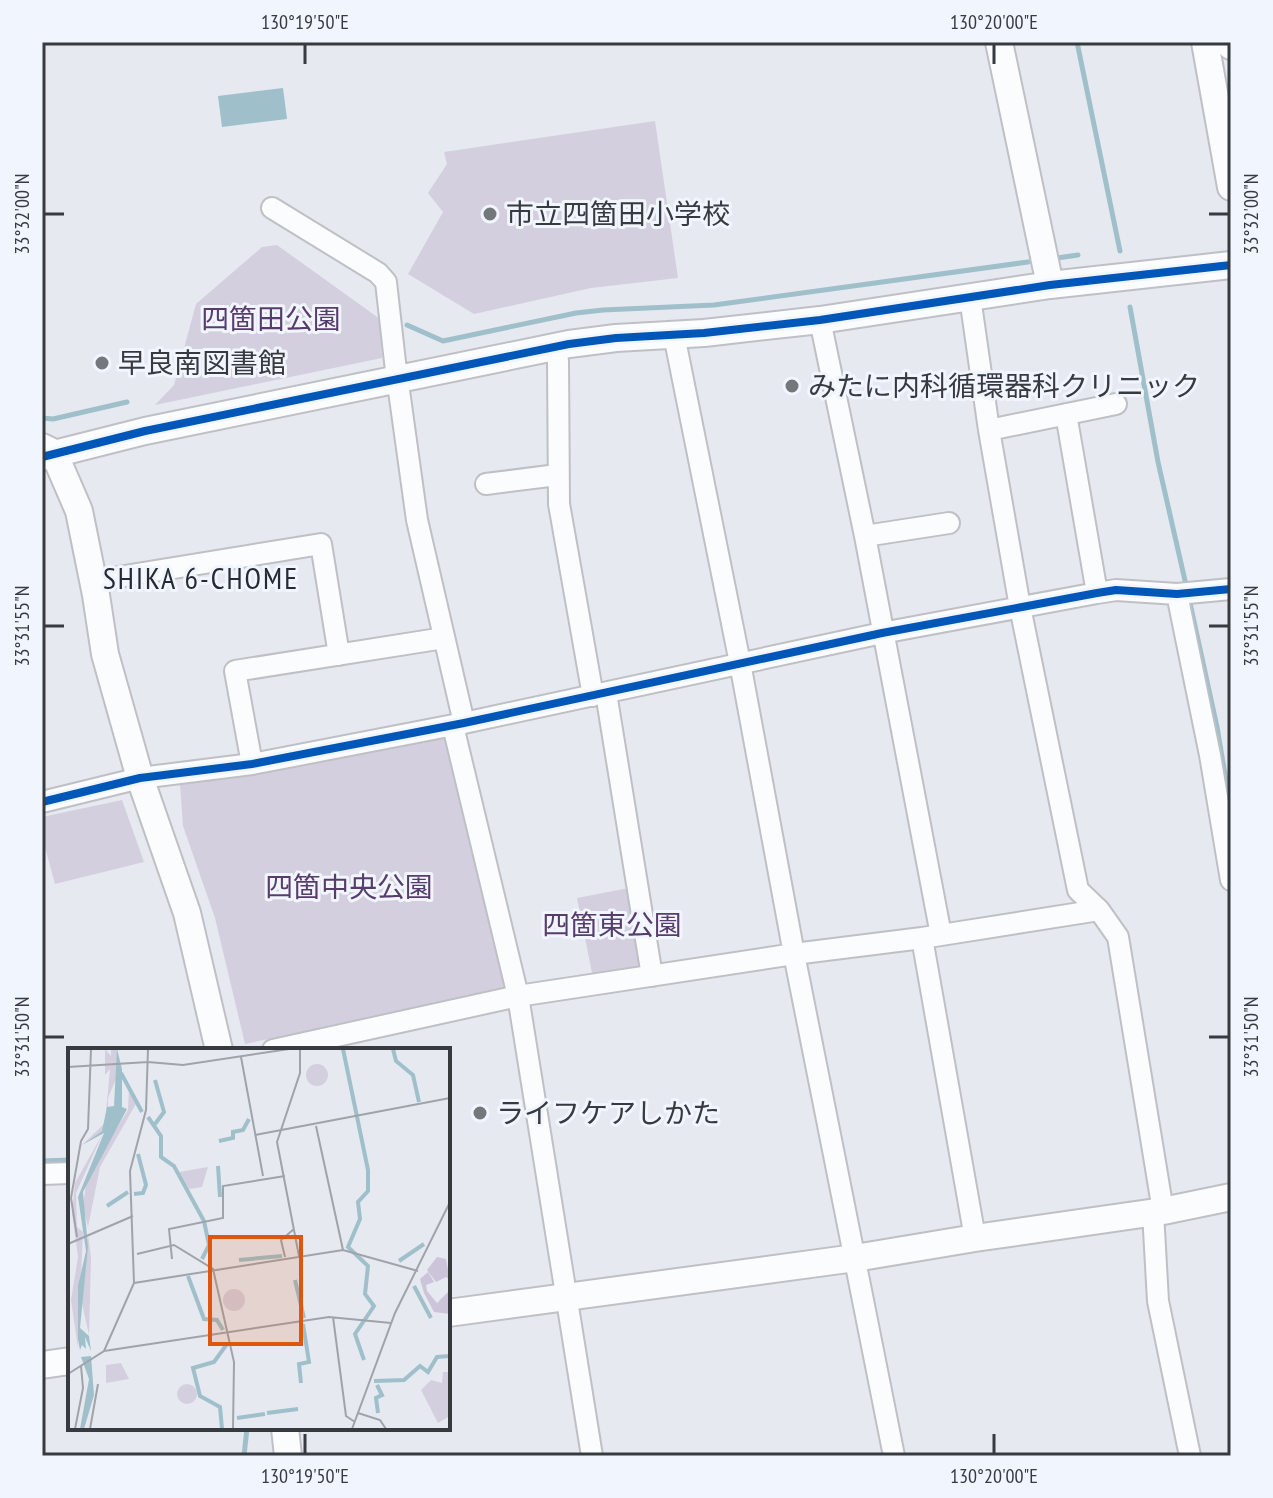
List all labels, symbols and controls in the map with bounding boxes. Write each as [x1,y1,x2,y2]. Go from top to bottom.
text: 130°19'50"E [261,9,349,35]
text: 130°20'00"E [950,9,1038,35]
text: 33°32'00"N [9,174,35,254]
text: 33°32'00"N [1238,174,1264,254]
place label: 市立四箇田小学校 [506,195,730,232]
marker: 市立四箇田小学校 [481,205,499,223]
park label: 四箇田公園 [201,300,341,337]
place label: 早良南図書館 [118,344,286,381]
marker: 早良南図書館 [93,354,111,372]
place label: みたに内科循環器科クリニック [808,367,1200,404]
marker: みたに内科循環器科クリニック [783,377,801,395]
district label: SHIKA 6-CHOME [103,558,299,597]
text: 33°31'55"N [9,586,35,666]
text: 33°31'55"N [1238,586,1264,666]
park label: 四箇中央公園 [265,868,433,905]
park label: 四箇東公園 [542,906,682,943]
text: 33°31'50"N [9,997,35,1077]
text: 33°31'50"N [1238,997,1264,1077]
inset map [68,1048,450,1430]
place label: ライフケアしかた [496,1094,720,1131]
marker: ライフケアしかた [471,1104,489,1122]
text: 130°19'50"E [261,1463,349,1489]
text: 130°20'00"E [950,1463,1038,1489]

